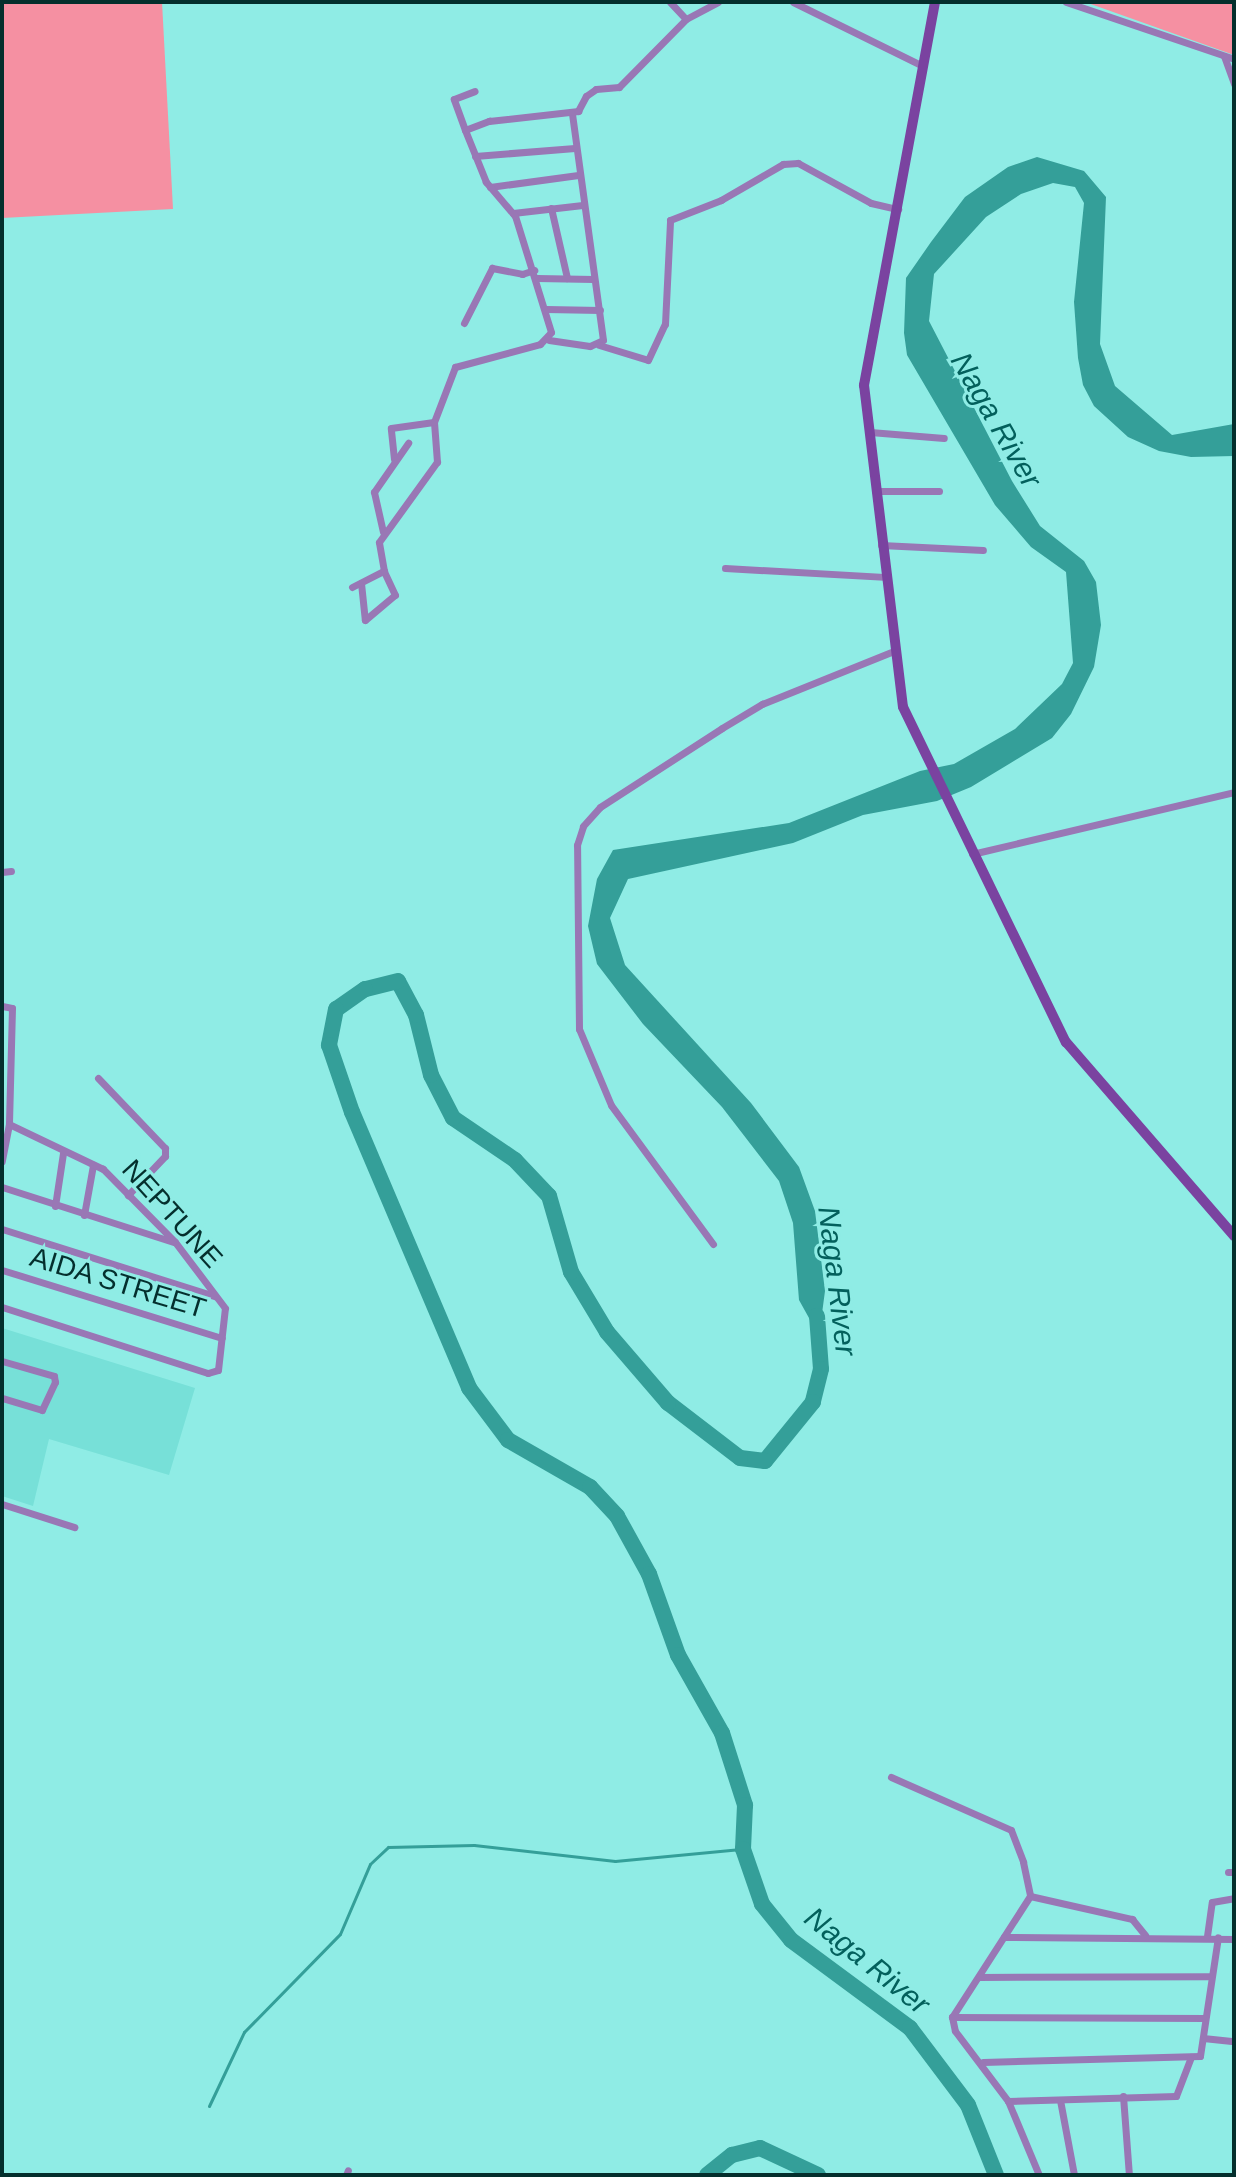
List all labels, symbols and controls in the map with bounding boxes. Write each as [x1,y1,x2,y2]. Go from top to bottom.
water label: Naga River [943,346,1049,494]
street label: NEPTUNE [115,1153,229,1275]
water label: Naga River [810,1204,864,1358]
street label: AIDA STREET [25,1240,211,1326]
water label: Naga River [797,1900,937,2022]

